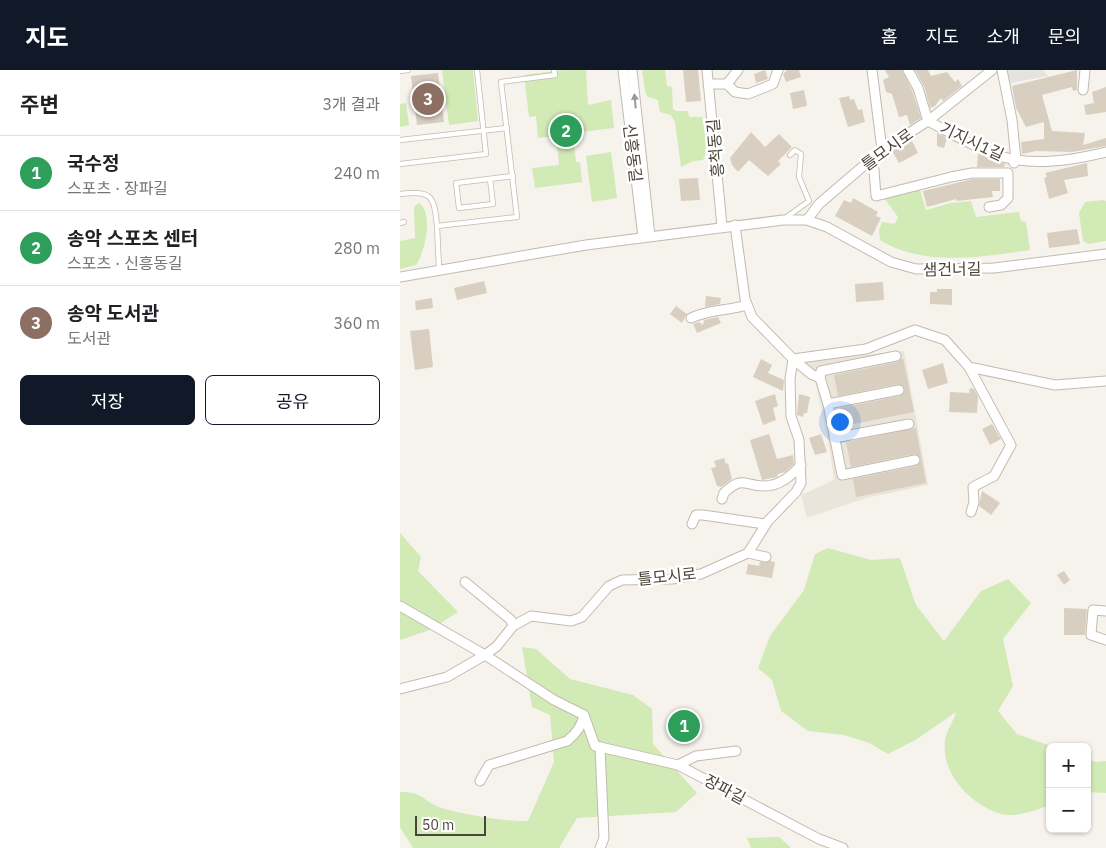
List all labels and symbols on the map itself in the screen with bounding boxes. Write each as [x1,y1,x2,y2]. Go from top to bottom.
pin: 3 [412,80,444,118]
one-way arrow [631,92,639,108]
pin: 2 [550,112,582,150]
street label: 기지시1길 [937,117,1007,165]
street label: 흥척동길 [702,118,728,178]
street label: 신흥동길 [619,123,647,183]
street label: 틀모시로 [857,123,917,174]
street label: 샘건너길 [922,258,982,280]
your location [827,409,853,435]
street label: 틀모시로 [637,563,698,589]
pin: 1 [668,707,700,745]
street label: 장파길 [701,770,749,808]
scale bar [415,813,486,836]

